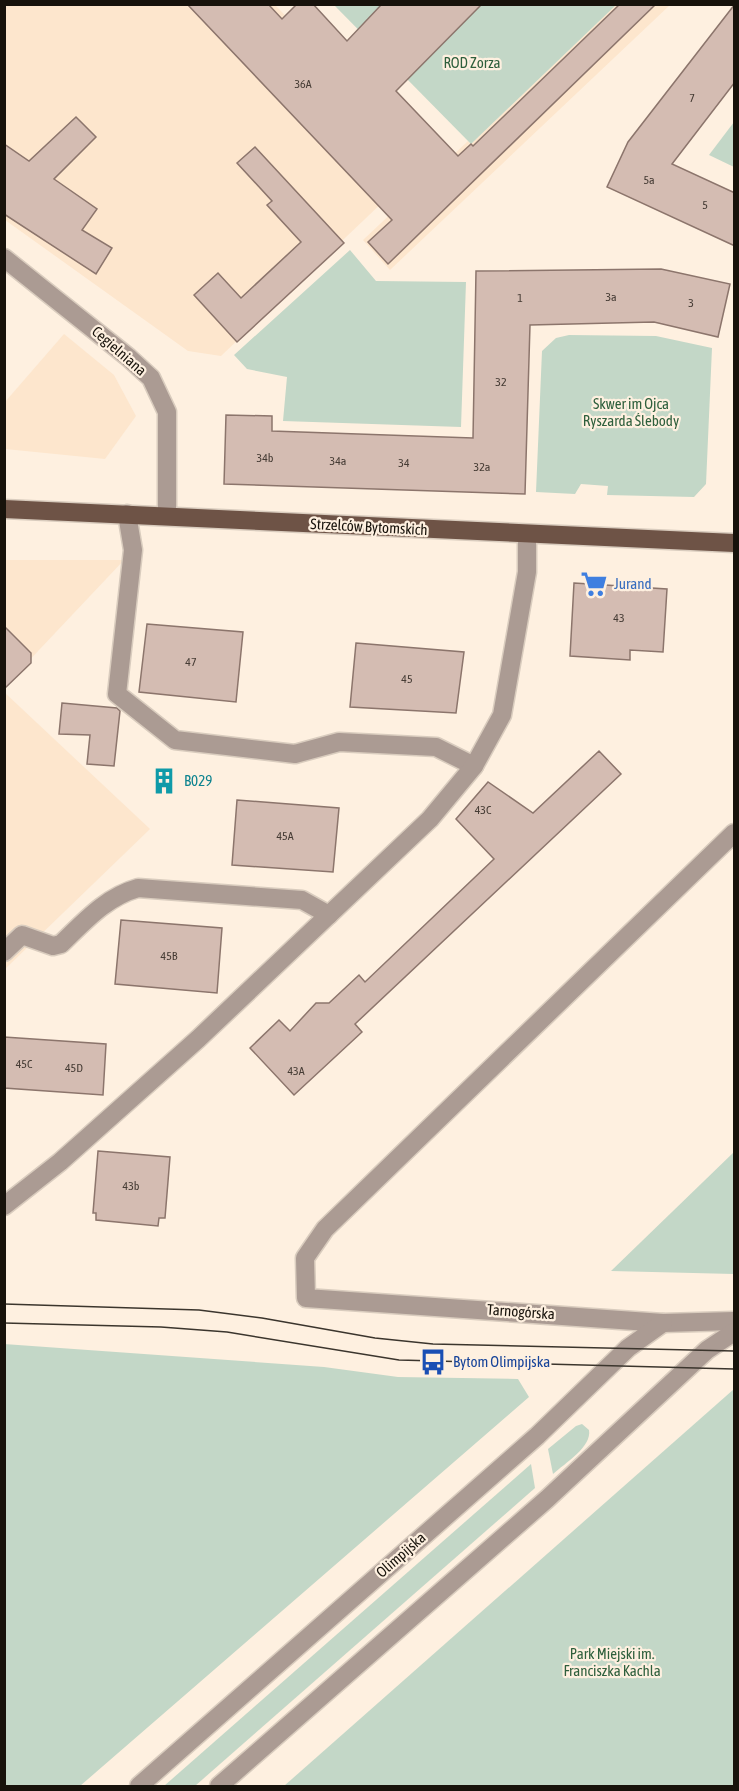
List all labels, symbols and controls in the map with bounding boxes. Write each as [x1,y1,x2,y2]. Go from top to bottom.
park label: ROD Zorza [443,54,501,71]
house number: 36A [294,77,312,91]
house number: 7 [689,91,695,105]
house number: 5a [643,173,655,187]
house number: 5 [702,198,708,212]
house number: 3a [605,290,617,304]
house number: 1 [517,291,523,305]
house number: 3 [688,296,694,310]
street label: Cegielniana [89,322,150,379]
house number: 32 [495,375,507,389]
park label: Skwer im Ojca Ryszarda Ślebody [583,395,679,429]
house number: 34b [257,451,274,465]
house number: 34a [330,454,346,468]
house number: 34 [398,456,410,470]
house number: 32a [474,460,490,474]
street label: Strzelców Bytomskich [310,515,428,538]
supermarket icon: Jurand [579,569,609,599]
place label: Jurand [614,575,652,592]
house number: 43 [613,611,625,625]
house number: 47 [185,655,197,669]
house number: 45 [401,672,413,686]
building icon: B029 [149,766,179,796]
place label: B029 [184,772,212,789]
house number: 43C [475,803,492,817]
house number: 45A [276,829,294,843]
house number: 45B [161,949,178,963]
house number: 45C [16,1057,33,1071]
house number: 45D [65,1061,83,1075]
house number: 43A [287,1064,305,1078]
house number: 43b [123,1179,140,1193]
street label: Tarnogórska [487,1301,555,1322]
bus stop icon: Bytom Olimpijska [418,1347,448,1377]
place label: Bytom Olimpijska [453,1353,550,1370]
street label: Olimpijska [373,1529,429,1581]
park label: Park Miejski im. Franciszka Kachla [563,1645,661,1679]

